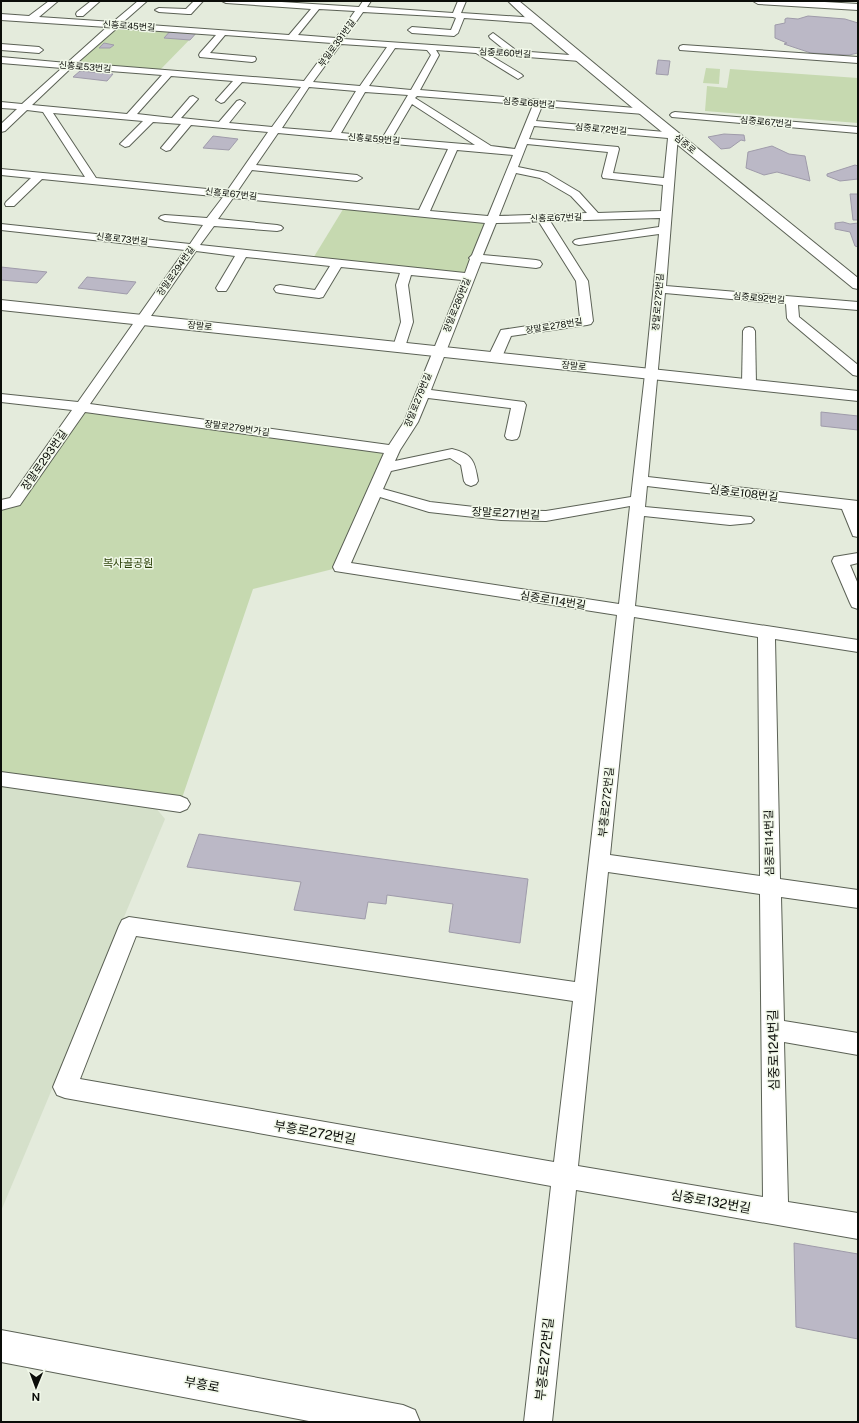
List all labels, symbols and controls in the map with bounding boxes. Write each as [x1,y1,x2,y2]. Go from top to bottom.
street label: 부일로391번길 [316,17,358,69]
street label: 신흥로45번길 [102,18,156,33]
street label: 심중로60번길 [479,46,532,59]
street label: 신흥로53번길 [58,59,112,74]
street label: 심중로68번길 [502,95,556,110]
street label: 심중로67번길 [740,114,793,129]
street label: 심중로72번길 [575,121,628,136]
street label: 신흥로59번길 [347,131,401,146]
street label: 심중로 [672,132,698,156]
street label: 신흥로67번길 [204,185,258,202]
street label: 신흥로67번길 [530,211,582,224]
street label: 신흥로73번길 [95,230,149,247]
street label: 장말로294번길 [154,244,197,298]
street label: 장말로272번길 [650,273,665,331]
street label: 장말로280번길 [441,276,473,334]
street label: 심중로92번길 [732,290,786,305]
street label: 장말로278번길 [525,316,583,335]
street label: 장말로 [187,319,213,332]
street label: 장말로 [561,359,587,372]
street label: 장말로279번길 [402,371,433,429]
street label: 장말로279번가길 [204,417,270,438]
street label: 장말로293번길 [19,428,69,492]
street label: 심중로108번길 [709,483,779,503]
street label: 장말로271번길 [471,505,541,521]
park label: 복사골공원 [103,557,153,569]
street label: 심중로114번길 [519,589,587,611]
street label: 부흥로272번길 [596,766,616,838]
street label: 심중로114번길 [762,810,776,876]
street label: 심중로124번길 [765,1009,782,1091]
street label: 부흥로272번길 [273,1118,357,1147]
street label: 심중로132번길 [670,1187,752,1216]
street label: 부흥로272번길 [533,1317,556,1401]
north arrow [16,1367,56,1407]
street label: 부흥로 [183,1374,221,1395]
text: N [31,1391,40,1403]

